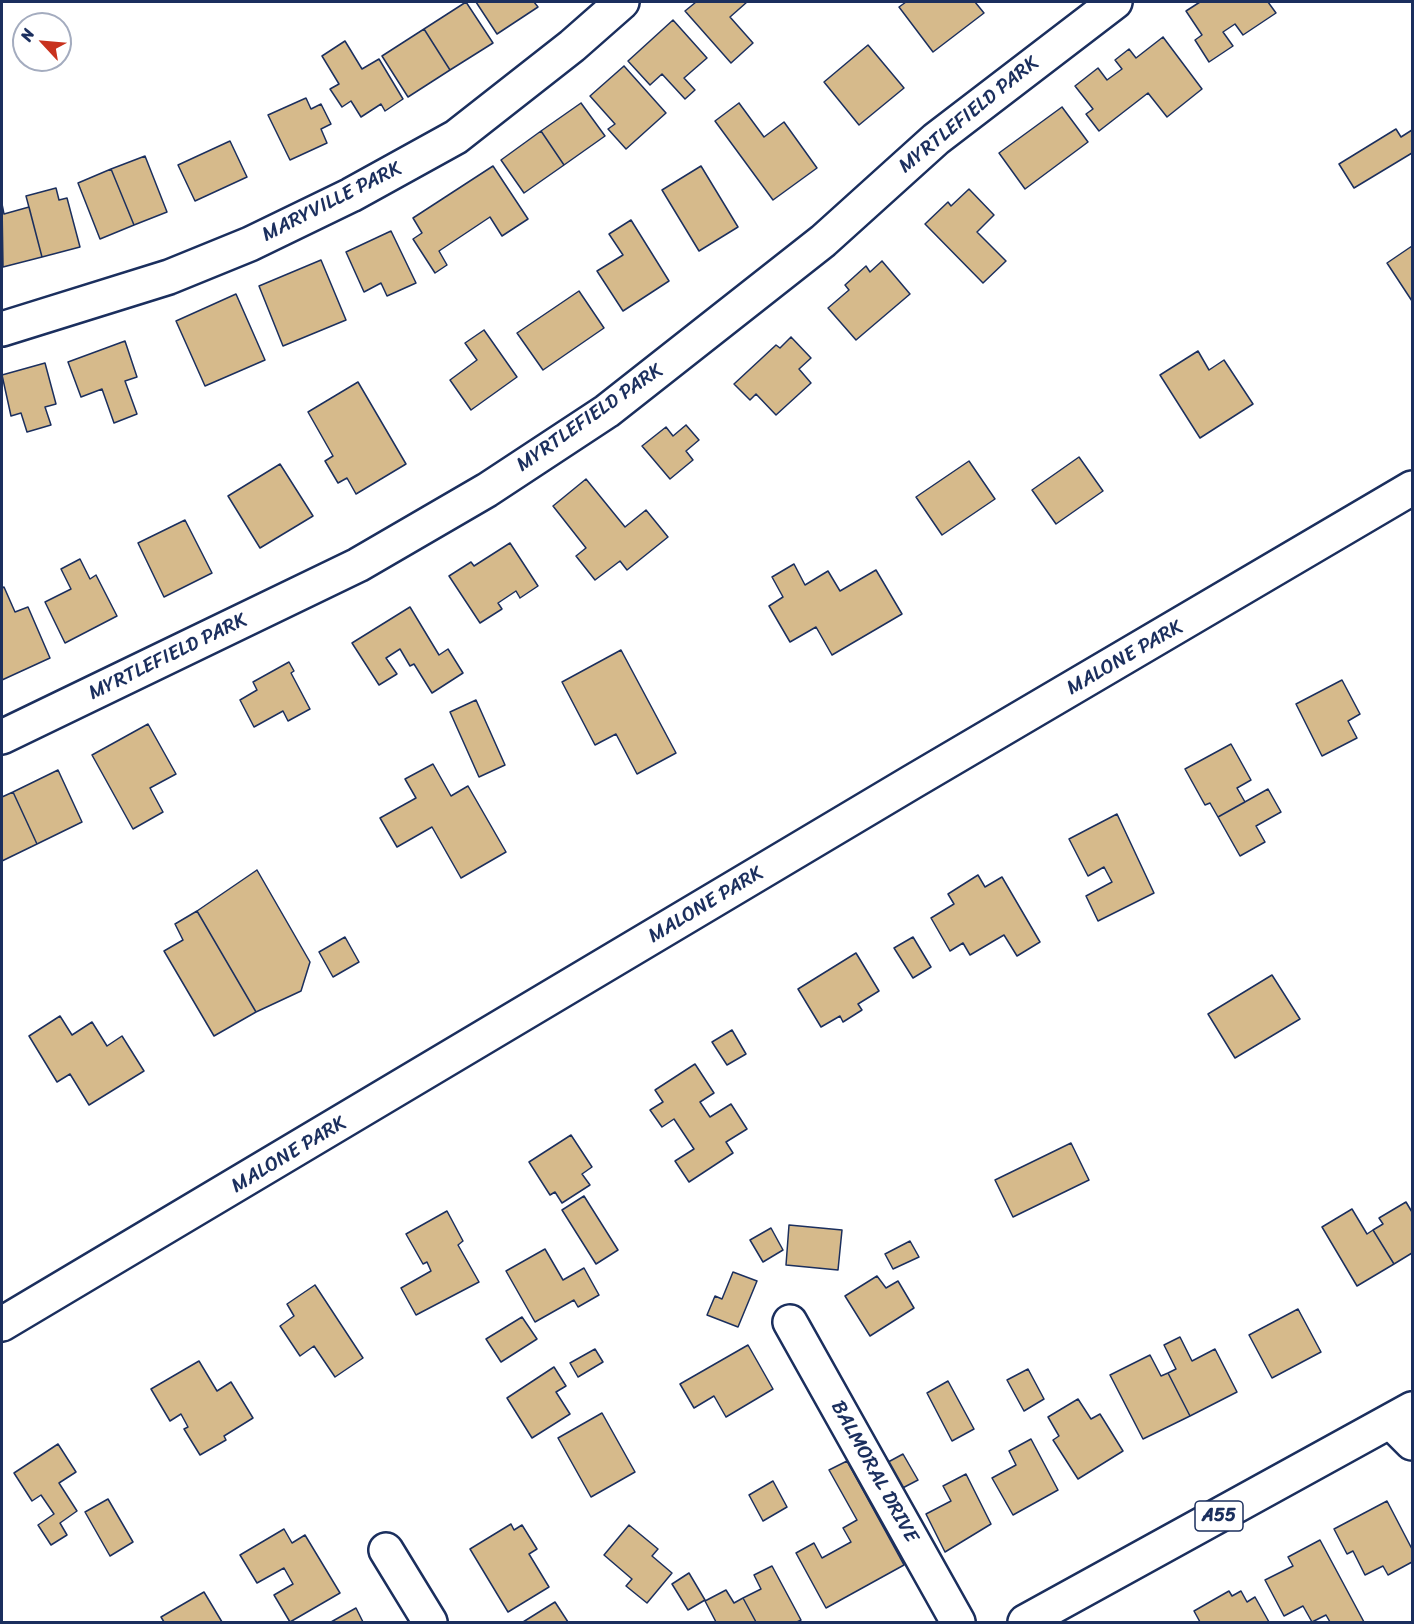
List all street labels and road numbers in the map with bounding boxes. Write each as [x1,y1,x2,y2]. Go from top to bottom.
street label: MYRTLEFIELD PARK [894,51,1044,179]
street label: MARYVILLE PARK [258,157,406,247]
street label: MYRTLEFIELD PARK [512,359,668,477]
street label: MYRTLEFIELD PARK [85,608,251,706]
street label: MALONE PARK [1063,615,1187,701]
street label: MALONE PARK [644,861,768,949]
street label: MALONE PARK [227,1111,351,1199]
street label: BALMORAL DRIVE [825,1397,923,1547]
road number: A55 [1195,1501,1243,1531]

